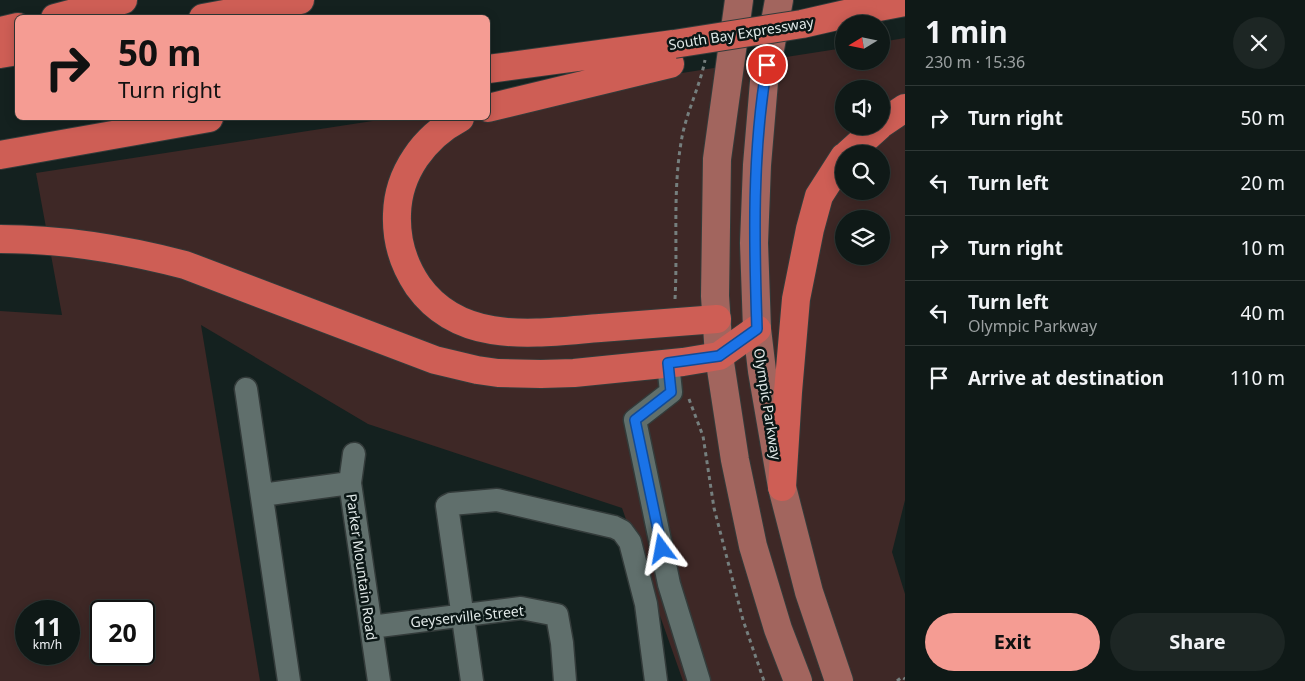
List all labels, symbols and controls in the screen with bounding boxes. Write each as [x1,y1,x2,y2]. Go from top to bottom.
text: 1 min [925,11,1008,52]
street label: South Bay Expressway [667,12,816,54]
north arrow [835,15,890,70]
map controls [835,15,890,265]
button: close [1233,17,1285,69]
text: 50 m [118,29,201,76]
icon: right [35,35,100,100]
pin [746,44,788,86]
icon: arrive [753,51,781,79]
text: 230 m · 15:36 [925,51,1025,73]
text: Turn right [118,74,221,104]
button: sound [835,80,890,135]
icon: right [925,104,953,132]
text: Turn right [968,105,1063,131]
text: 50 m [1241,105,1285,131]
button: search [835,145,890,200]
icon: left [925,169,953,197]
text: Turn left [968,170,1049,196]
text: 20 m [1241,170,1285,196]
button: layers [835,210,890,265]
icon: right [925,234,953,262]
text: Turn right [968,235,1063,261]
text: 10 m [1241,235,1285,261]
text: Turn left [968,289,1049,315]
icon: left [925,299,953,327]
text: 40 m [1241,300,1285,326]
text: Olympic Parkway [968,315,1097,337]
street label: Olympic Parkway [750,347,786,462]
icon: arrive [925,364,953,392]
text: Arrive at destination [968,365,1164,391]
text: 110 m [1230,365,1285,391]
street label: Parker Mountain Road [342,492,382,642]
position arrow [635,522,687,574]
speed limit sign: 20 [90,600,155,665]
street label: Geyserville Street [409,601,525,631]
text: 11 [33,609,62,643]
button: Exit [925,613,1100,671]
button: Share [1110,613,1285,671]
text: km/h [33,636,62,653]

